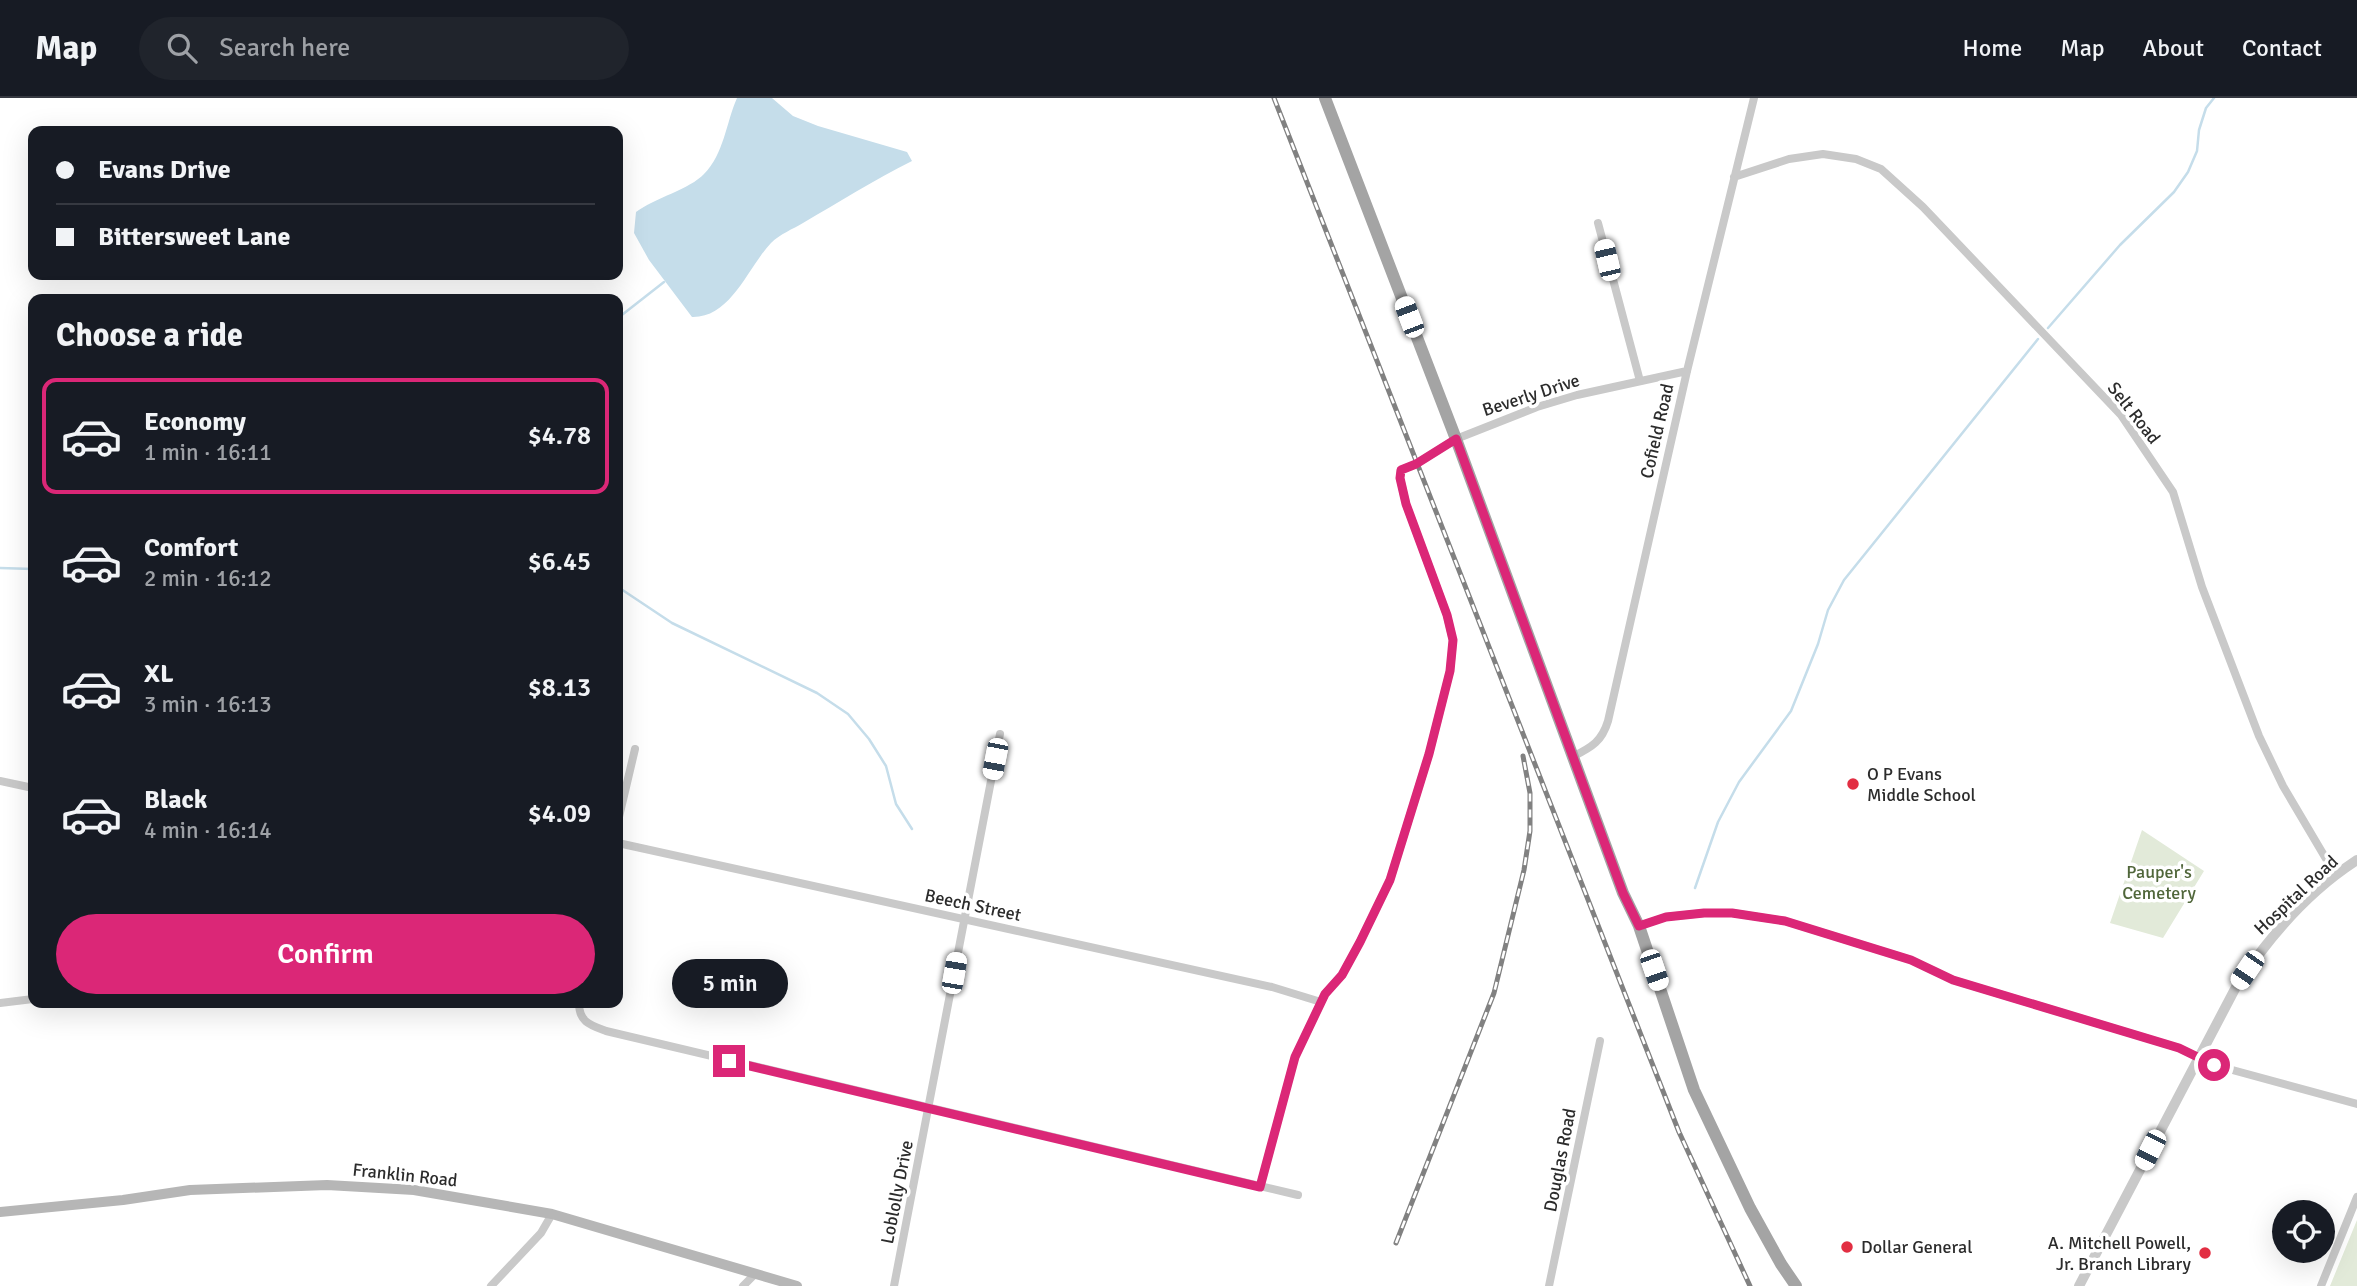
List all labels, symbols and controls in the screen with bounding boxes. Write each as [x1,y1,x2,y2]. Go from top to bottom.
search box [139,17,629,80]
text: Map [35,28,97,69]
icon: search [163,29,201,67]
text: Search here [219,32,350,64]
text: Home [1962,33,2022,63]
text: Map [2060,33,2105,63]
text: About [2143,33,2204,63]
text: Contact [2242,33,2322,63]
text: Evans Drive [98,154,231,186]
text: Bittersweet Lane [98,221,290,253]
car [1593,237,1622,283]
car [1392,294,1427,340]
text: Choose a ride [56,316,243,355]
street label: Beverly Drive [1480,369,1582,421]
street label: Selt Road [2103,378,2165,448]
street label: Cofield Road [1635,381,1679,481]
icon: car [60,405,123,468]
text: Economy [144,406,246,438]
text: $4.78 [528,420,591,452]
text: 1 min · 16:11 [144,438,272,467]
icon: car [60,531,123,594]
text: Comfort [144,532,238,564]
text: $6.45 [528,546,591,578]
text: 2 min · 16:12 [144,564,272,593]
icon: car [60,657,123,720]
text: XL [144,658,174,690]
text: $8.13 [528,672,591,704]
text: 3 min · 16:13 [144,690,272,719]
car [981,736,1010,782]
place label: O P Evans Middle School [1867,763,1976,806]
marker: O P Evans Middle School [1845,776,1861,792]
icon: car [60,783,123,846]
text: Black [144,784,207,816]
text: $4.09 [528,798,591,830]
text: 4 min · 16:14 [144,816,272,845]
street label: Hospital Road [2249,851,2343,939]
park label: Pauper's Cemetery [2122,861,2196,904]
street label: Beech Street [923,884,1023,926]
button: Confirm [56,914,595,994]
car [1638,947,1671,993]
car [2227,947,2268,993]
car [941,950,968,996]
callout: 5 min [671,960,787,1009]
text: 5 min [702,969,758,998]
route end [713,1045,745,1077]
route start [2198,1049,2230,1081]
street label: Douglas Road [1539,1106,1581,1214]
car [2132,1127,2169,1173]
street label: Loblolly Drive [876,1138,918,1246]
street label: Franklin Road [351,1159,459,1191]
map controls [2272,1200,2335,1263]
button: locate [2272,1200,2335,1263]
place label: A. Mitchell Powell, Jr. Branch Library [2048,1232,2192,1275]
place label: Dollar General [1861,1236,1972,1258]
marker: Dollar General [1839,1239,1855,1255]
marker: A. Mitchell Powell, Jr. Branch Library [2197,1245,2213,1261]

